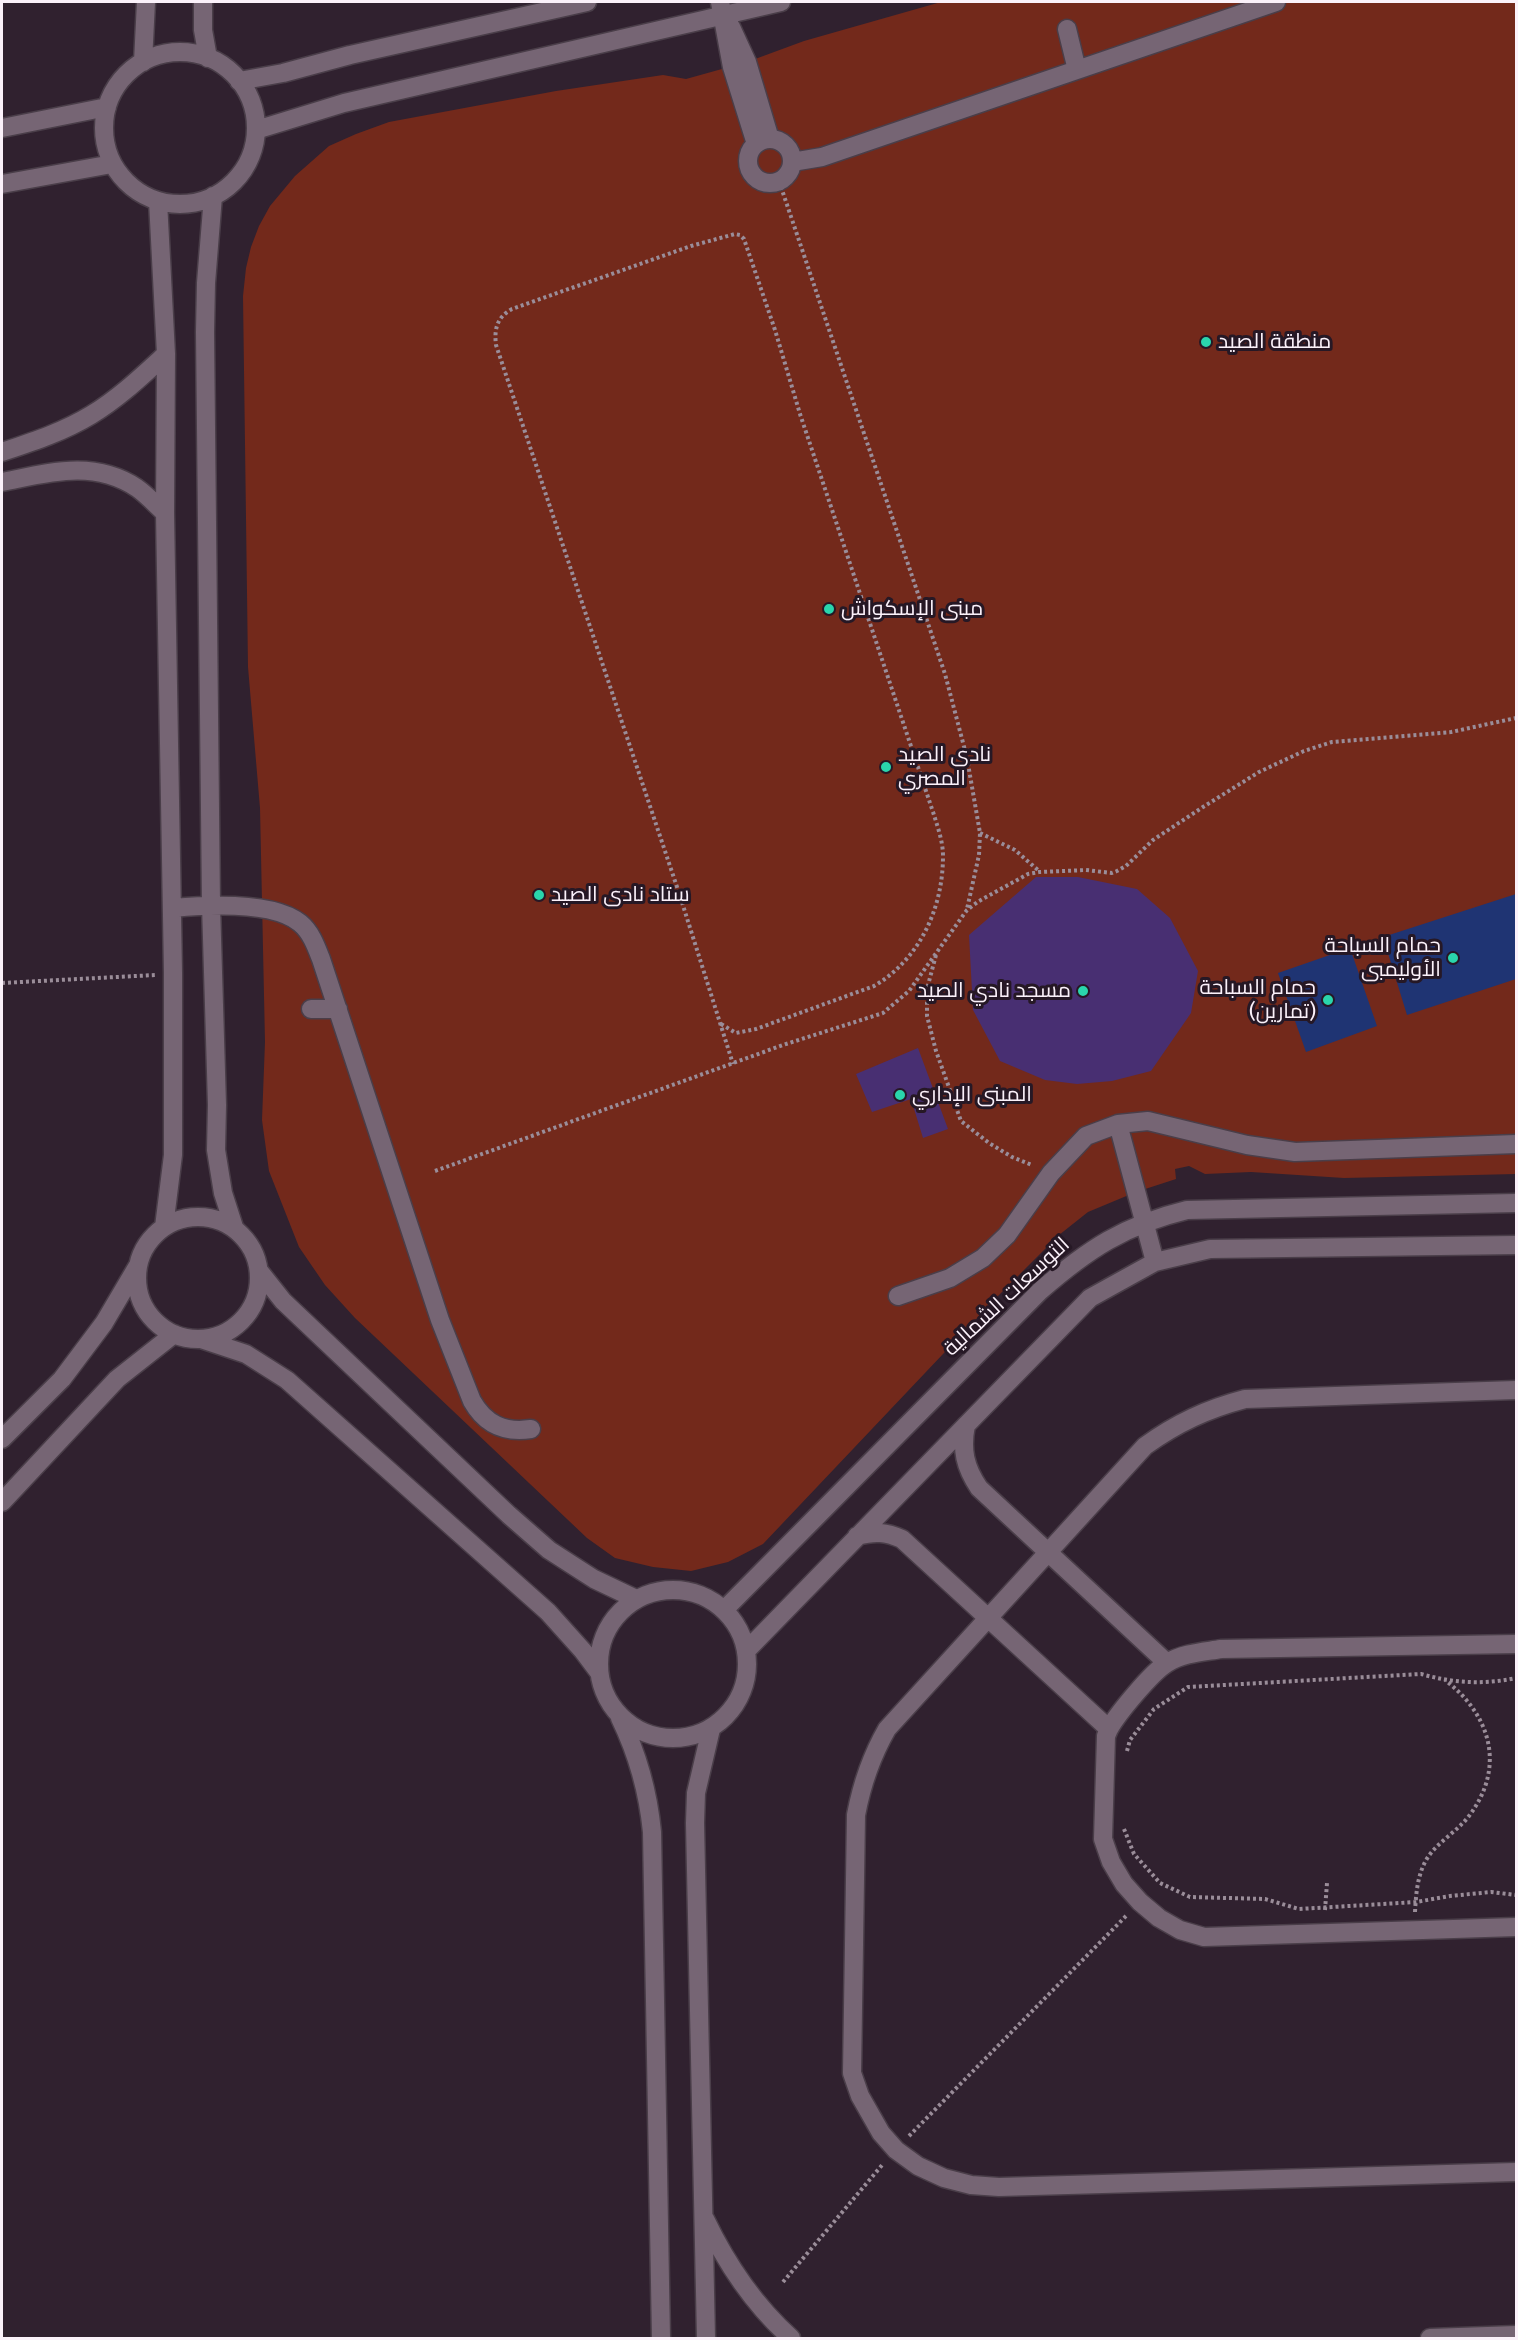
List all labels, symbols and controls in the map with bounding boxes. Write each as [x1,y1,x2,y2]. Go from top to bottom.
place label: منطقة الصيد [1218,329,1331,355]
marker: منطقة الصيد [1199,335,1213,349]
place label: مبنى الإسكواش [841,596,983,622]
marker: مبنى الإسكواش [822,602,836,616]
place label: نادى الصيد المصري [898,742,991,792]
marker: نادى الصيد المصري [879,760,893,774]
place label: ستاد نادى الصيد [551,882,690,908]
marker: ستاد نادى الصيد [532,888,546,902]
place label: حمام السباحة الأوليمبى [1325,933,1441,983]
marker: حمام السباحة الأوليمبى [1446,951,1460,965]
place label: حمام السباحة (تمارين) [1200,975,1316,1025]
place label: مسجد نادي الصيد [917,978,1071,1004]
marker: مسجد نادي الصيد [1076,984,1090,998]
marker: حمام السباحة (تمارين) [1321,993,1335,1007]
place label: المبنى الإداري [912,1082,1032,1108]
marker: المبنى الإداري [893,1088,907,1102]
street label: التوسعات الشمالية [939,1232,1075,1362]

